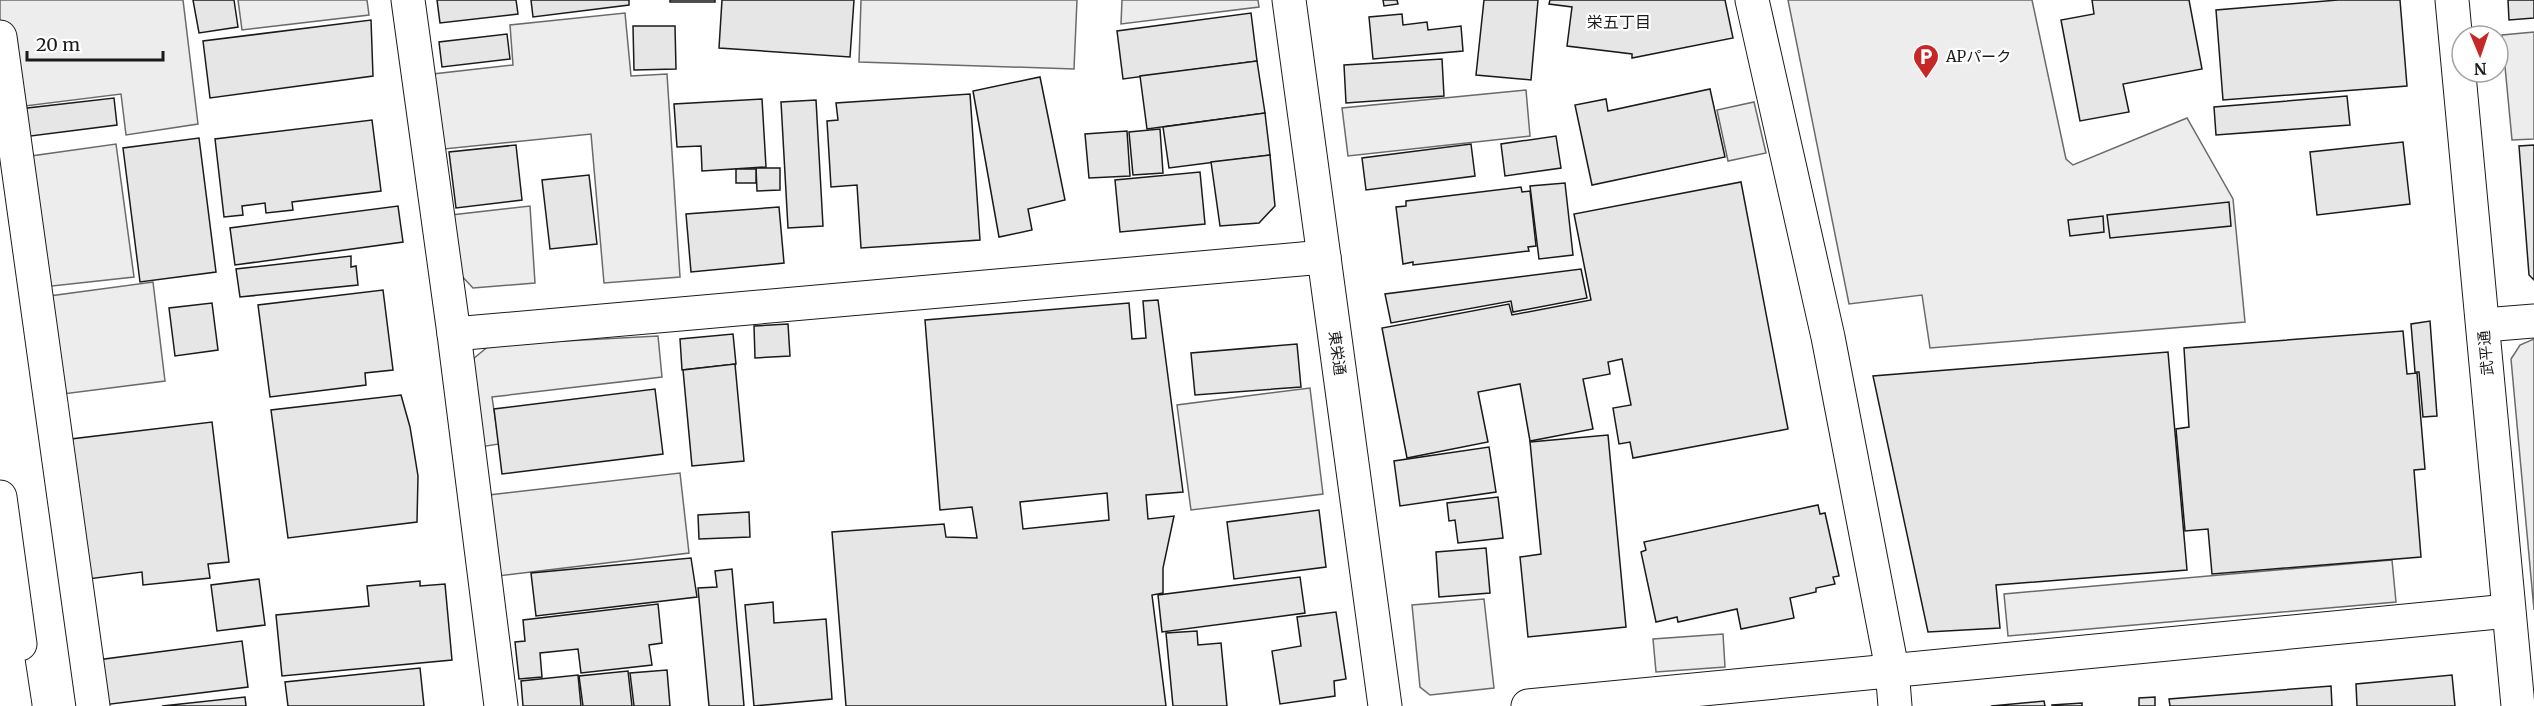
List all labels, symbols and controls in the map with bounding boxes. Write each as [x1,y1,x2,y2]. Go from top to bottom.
district label: 栄五丁目 [1587,12,1651,32]
scale bar [27,24,164,62]
north arrow [2450,24,2510,84]
text: 20 m [36,33,80,56]
parking icon: APパーク [1911,42,1941,80]
place label: APパーク [1945,47,2011,66]
text: N [2473,59,2487,79]
street label: 東栄通 [1325,329,1350,377]
street label: 武平通 [2474,330,2497,376]

